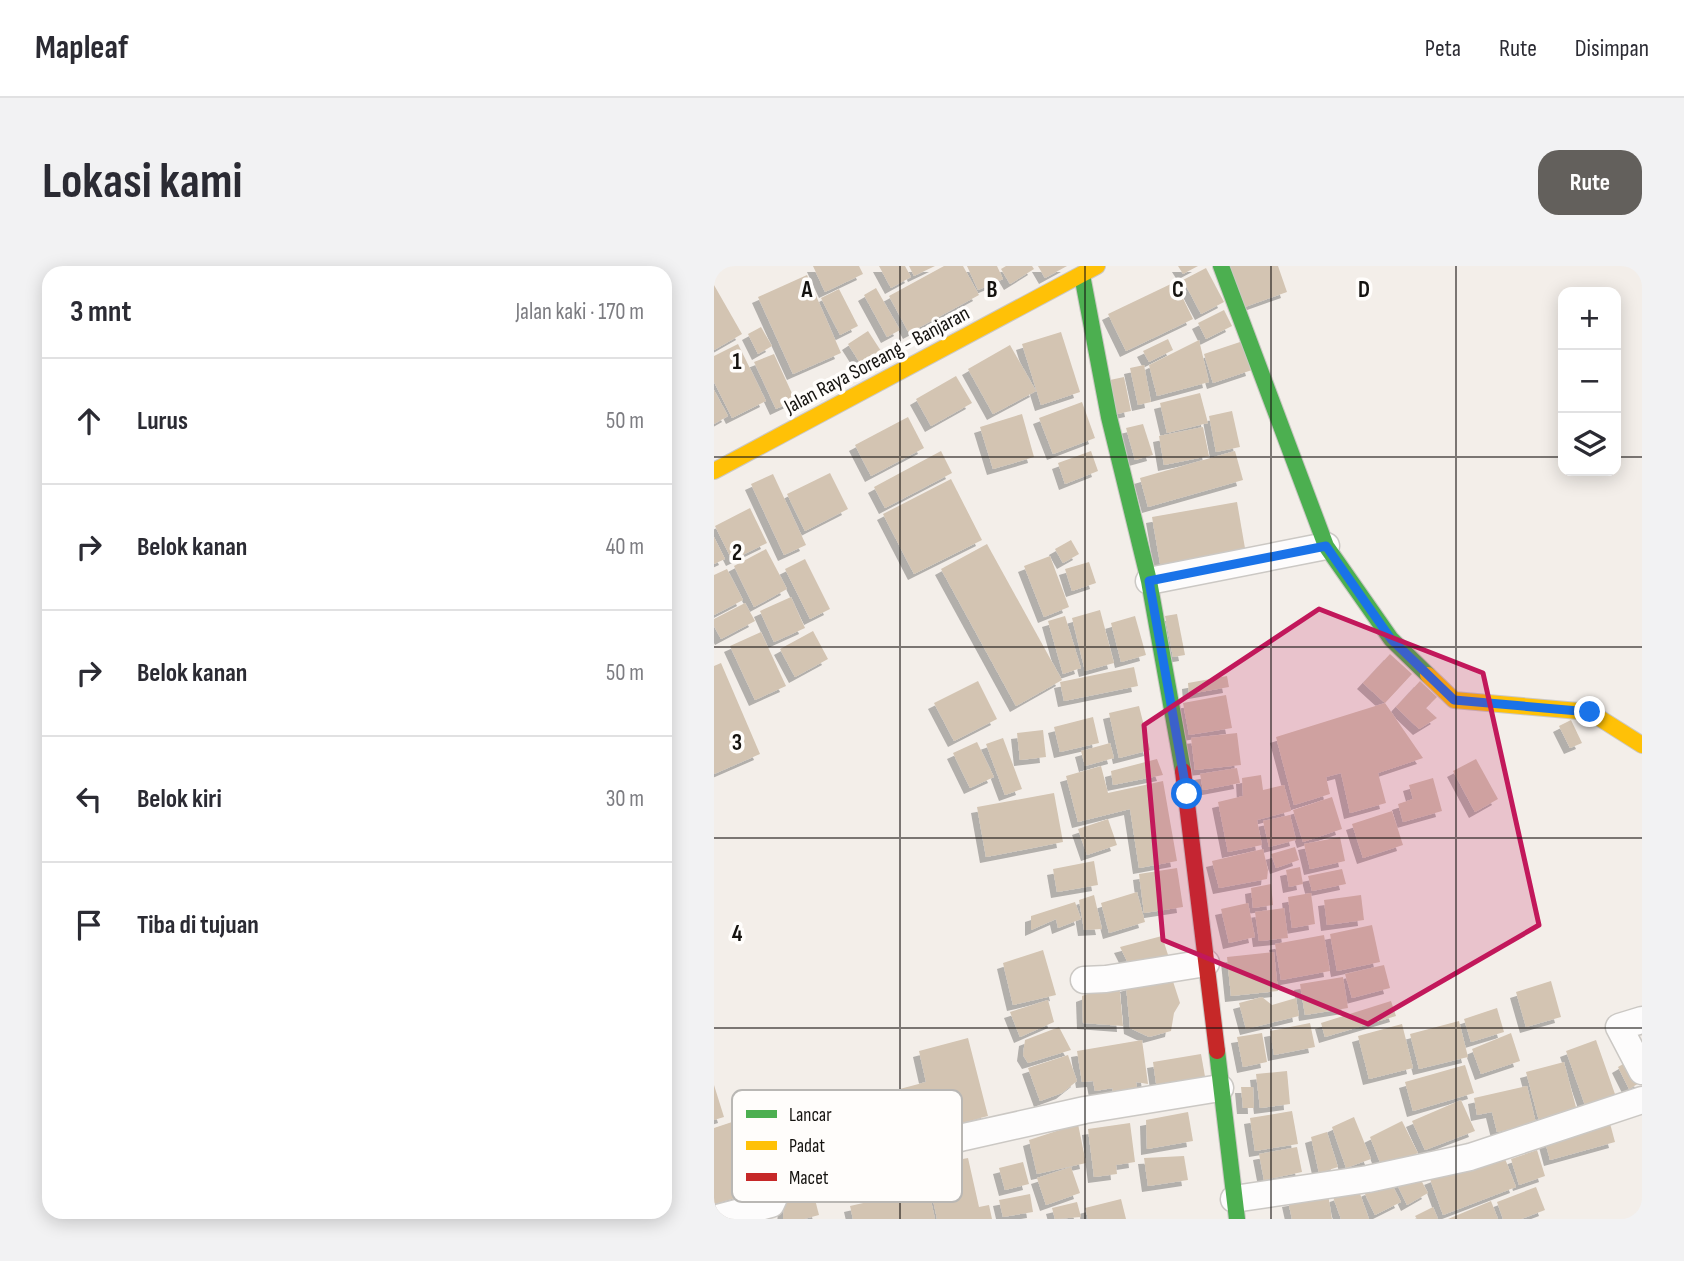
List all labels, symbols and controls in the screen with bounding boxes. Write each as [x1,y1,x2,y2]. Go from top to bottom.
text: Mapleaf [35,28,128,68]
text: Peta [1425,34,1461,63]
text: Rute [1499,34,1537,63]
text: Disimpan [1575,34,1649,63]
button: Rute [1538,150,1642,215]
text: Lokasi kami [42,153,242,212]
text: A [801,276,814,304]
text: B [987,276,998,304]
text: C [1172,276,1184,304]
text: D [1358,276,1370,304]
map controls [1558,287,1621,476]
button: + [1558,287,1621,350]
text: 3 mnt [70,294,131,330]
text: Jalan kaki · 170 m [515,298,644,326]
street label: Jalan Raya Soreang - Banjaran [779,301,974,420]
text: 1 [732,348,742,376]
button: − [1558,350,1621,413]
icon: ahead [70,402,108,440]
text: Lurus [137,406,188,437]
text: 50 m [606,407,644,435]
button: layers [1558,413,1621,476]
icon: right [70,528,108,566]
text: Belok kanan [137,532,247,563]
text: 40 m [606,533,644,561]
text: 2 [732,539,742,567]
icon: right [70,654,108,692]
text: Belok kanan [137,658,247,689]
text: 50 m [606,659,644,687]
route end [1574,696,1605,727]
text: 3 [732,729,742,757]
route start [1171,778,1202,809]
icon: left [70,780,108,818]
text: Belok kiri [137,784,222,815]
text: 30 m [606,785,644,813]
icon: arrive [70,906,108,944]
text: Tiba di tujuan [137,910,259,941]
text: 4 [732,920,743,948]
legend [732,1090,962,1202]
text: Lancar [789,1104,832,1127]
text: Padat [789,1135,825,1158]
text: Macet [789,1167,829,1190]

